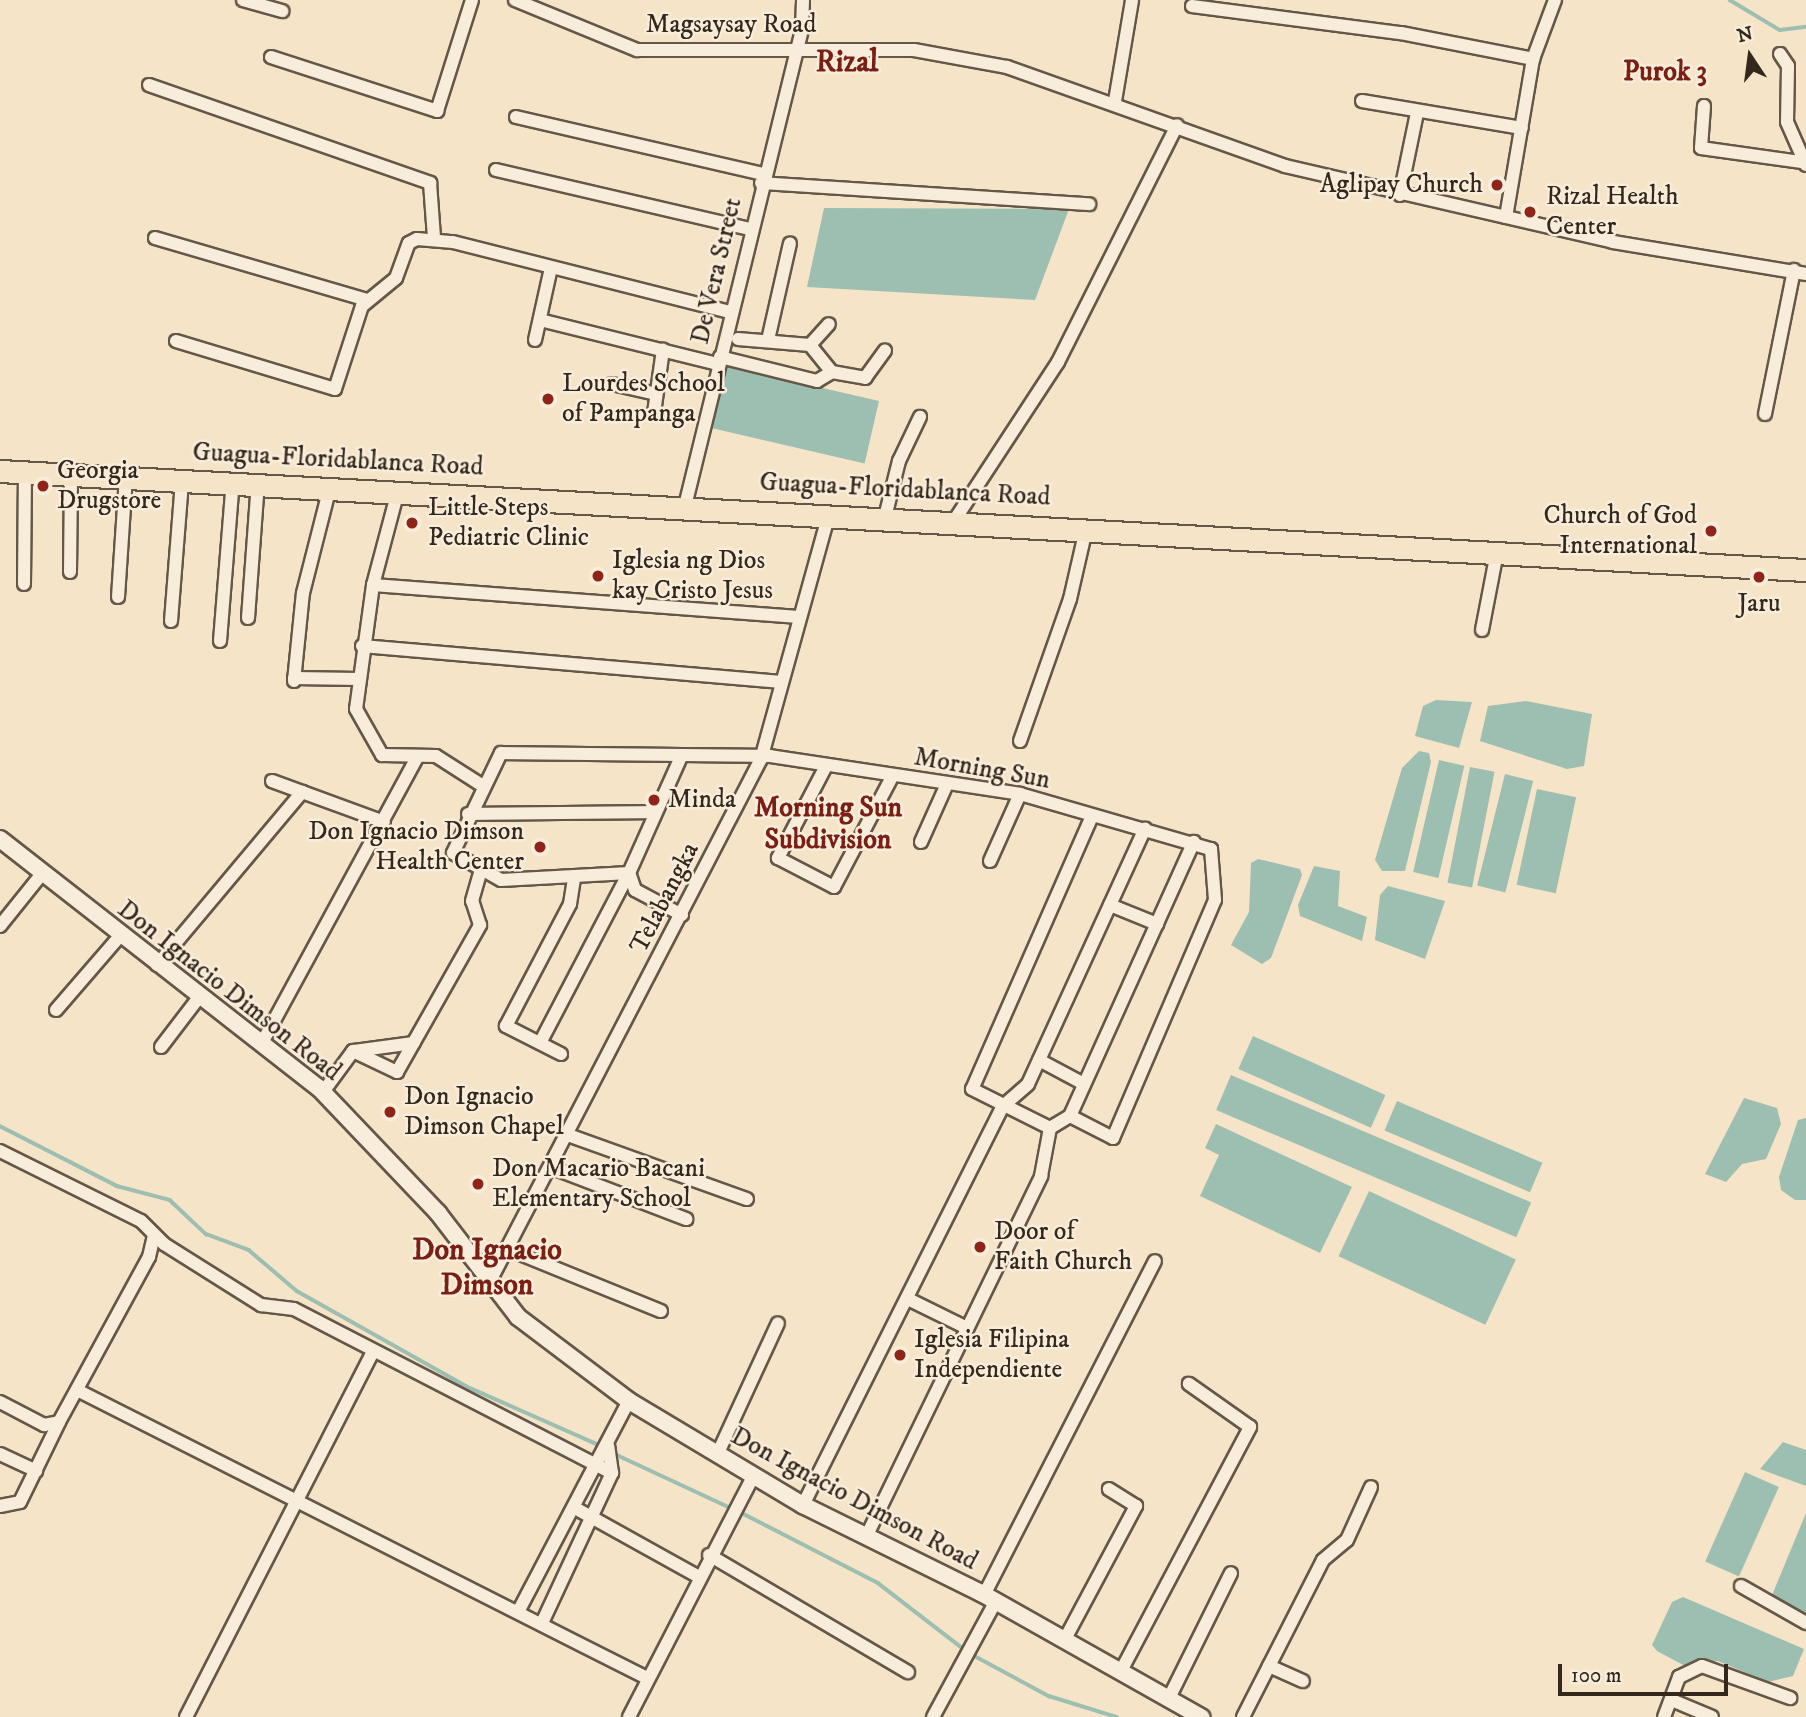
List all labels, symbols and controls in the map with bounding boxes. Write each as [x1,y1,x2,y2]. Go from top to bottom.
street label: Magsaysay Road [646,9,816,41]
north arrow [1715,21,1785,91]
text: N [1735,22,1755,48]
district label: Rizal [816,45,878,81]
district label: Purok 3 [1623,55,1707,89]
place label: Aglipay Church [1320,169,1483,201]
marker: Aglipay Church [1489,177,1505,193]
place label: Rizal Health Center [1546,181,1679,242]
street label: De Vera Street [685,195,749,347]
marker: Rizal Health Center [1520,202,1540,222]
place label: Lourdes School of Pampanga [562,368,725,430]
marker: Lourdes School of Pampanga [540,391,556,407]
street label: Guagua-Floridablanca Road [192,437,484,483]
place label: Georgia Drugstore [57,455,161,516]
street label: Guagua-Floridablanca Road [759,467,1051,513]
marker: Georgia Drugstore [35,478,51,494]
place label: Little Steps Pediatric Clinic [428,492,589,554]
place label: Church of God International [1543,500,1697,562]
marker: Little Steps Pediatric Clinic [402,513,422,533]
marker: Church of God International [1703,523,1719,539]
place label: Iglesia ng Dios kay Cristo Jesus [612,545,773,606]
marker: Iglesia ng Dios kay Cristo Jesus [590,568,606,584]
marker: Jaru [1751,569,1767,585]
place label: Jaru [1737,588,1781,620]
street label: Morning Sun [912,742,1052,796]
place label: Minda [668,784,736,816]
district label: Morning Sun Subdivision [754,791,902,857]
marker: Minda [646,792,662,808]
place label: Don Ignacio Dimson Health Center [308,816,524,878]
marker: Don Ignacio Dimson Health Center [530,837,550,857]
street label: Telabangka [624,837,706,959]
street label: Don Ignacio Dimson Road [111,894,347,1088]
place label: Don Ignacio Dimson Chapel [404,1081,564,1142]
marker: Don Ignacio Dimson Chapel [382,1104,398,1120]
place label: Don Macario Bacani Elementary School [492,1153,705,1214]
marker: Don Macario Bacani Elementary School [470,1176,486,1192]
place label: Door of Faith Church [994,1216,1132,1278]
district label: Don Ignacio Dimson [412,1233,562,1304]
marker: Door of Faith Church [972,1239,988,1255]
place label: Iglesia Filipina Independiente [914,1324,1069,1386]
marker: Iglesia Filipina Independiente [892,1347,908,1363]
street label: Don Ignacio Dimson Road [725,1421,983,1577]
scale bar [1561,1650,1731,1694]
text: 100 m [1571,1663,1622,1689]

